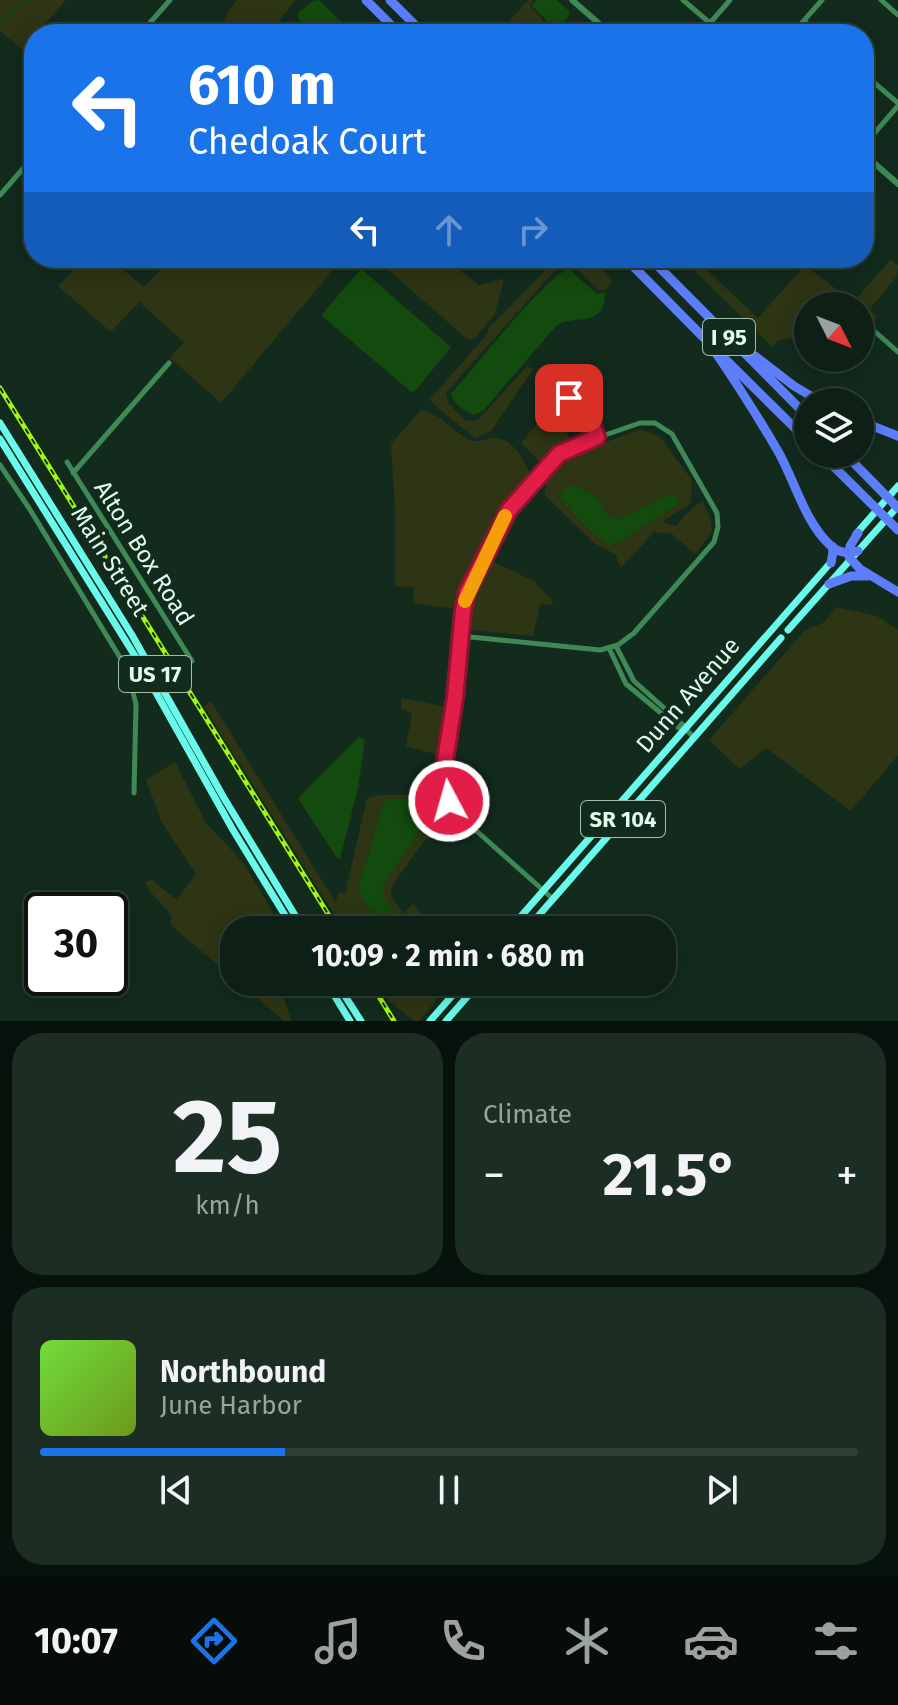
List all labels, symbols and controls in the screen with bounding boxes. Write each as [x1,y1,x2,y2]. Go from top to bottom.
text: 610 m [188,52,336,119]
icon: left [56,56,160,160]
text: Chedoak Court [188,120,427,164]
icon: left [343,208,387,252]
icon: ahead [427,208,471,252]
icon: right [511,208,555,252]
north arrow [794,292,874,372]
map controls [794,292,874,468]
road number: I 95 [703,319,755,355]
pin [535,364,603,432]
icon: arrive [547,376,591,420]
button: layers [794,388,874,468]
street label: Alton Box Road [88,476,200,630]
street label: Main Street [65,501,155,621]
street label: Dunn Avenue [630,632,746,758]
road number: US 17 [119,656,191,692]
position arrow [407,759,491,843]
road number: SR 104 [581,801,665,837]
speed limit sign: 30 [24,892,128,996]
text: 10:09 · 2 min · 680 m [311,938,585,974]
text: 25 [173,1075,282,1200]
text: Climate [483,1099,572,1130]
text: 21.5° [603,1139,738,1211]
text: − [483,1149,505,1202]
text: + [836,1149,858,1202]
text: km/h [195,1190,260,1221]
text: Northbound [160,1354,326,1390]
text: June Harbor [160,1390,302,1421]
icon: previous [154,1468,198,1512]
icon: pause [427,1468,471,1512]
icon: next [700,1468,744,1512]
icon: directions [186,1613,242,1669]
icon: music [310,1613,366,1669]
icon: phone [435,1613,491,1669]
icon: climate [559,1613,615,1669]
icon: car [683,1613,739,1669]
icon: filters [808,1613,864,1669]
text: 10:07 [34,1619,118,1663]

